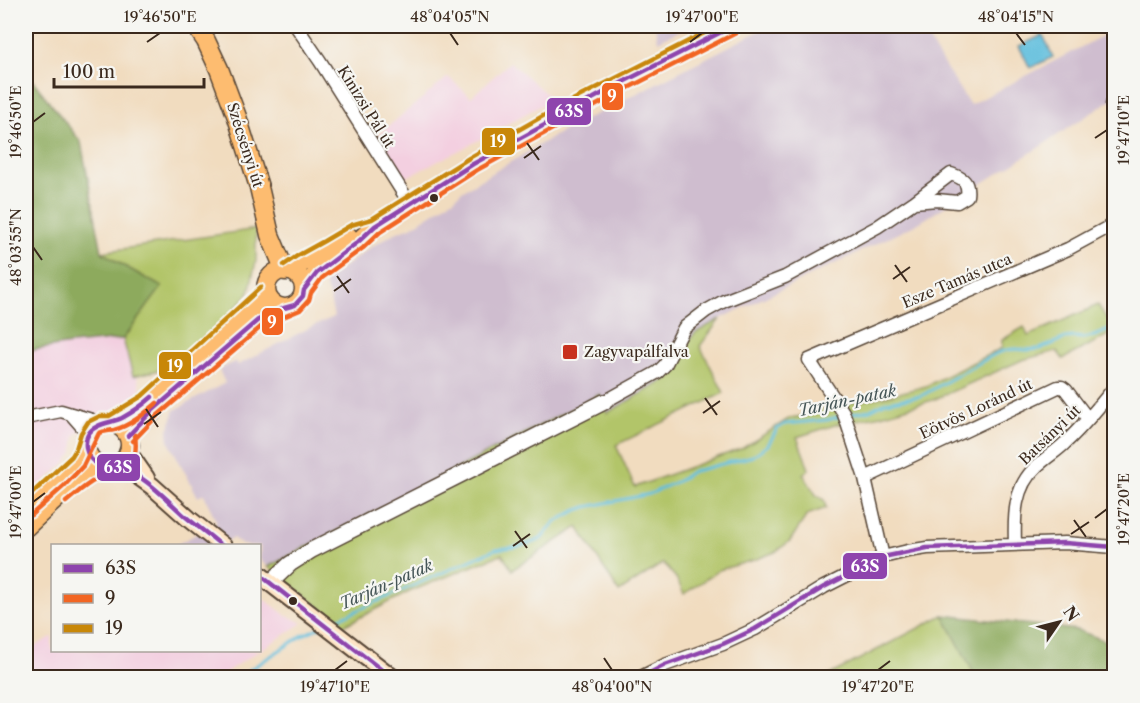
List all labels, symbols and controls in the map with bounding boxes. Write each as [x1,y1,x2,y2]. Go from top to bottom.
text: 19°46'50"E [124,7,197,26]
text: 48°04'05"N [410,7,490,26]
text: 19°47'00"E [665,7,739,26]
text: 48°04'15"N [978,7,1054,26]
scale bar [54,51,204,89]
text: 100 m [63,61,115,83]
street label: Kinizsi Pál út [334,62,400,152]
line badge: 9 [601,82,624,111]
text: 19°46'50"E [6,86,25,159]
text: 9 [607,86,617,106]
text: 19°47'10"E [1114,95,1133,165]
line badge: 63S [546,97,592,126]
street label: Szécsényi út [223,100,268,190]
text: 63S [555,101,583,121]
line badge: 19 [481,127,516,156]
text: 19 [490,131,506,151]
unlabelled marker [428,192,440,204]
text: 48°03'55"N [6,208,25,286]
street label: Esze Tamás utca [899,249,1014,312]
line badge: 9 [261,307,284,336]
text: 9 [267,312,277,332]
place label: Zagyvapálfalva [584,342,689,361]
marker: Zagyvapálfalva [561,343,579,361]
line badge: 19 [158,351,192,380]
text: 19 [167,356,183,376]
street label: Eötvös Loránd út [916,374,1036,443]
water label: Tarján-patak [796,380,899,420]
street label: Batsányi út [1015,400,1085,469]
line badge: 63S [96,453,141,482]
text: 63S [104,457,132,477]
text: 19°47'00"E [6,465,25,539]
text: 19°47'20"E [1114,473,1133,545]
legend [51,544,261,652]
line badge: 63S [842,552,888,580]
water label: Tarján-patak [336,554,436,613]
text: 63S [851,556,879,576]
text: 63S [105,557,136,579]
text: 9 [105,587,116,609]
north arrow [1029,592,1089,652]
unlabelled marker [287,595,299,607]
text: N [1059,602,1084,625]
text: 19 [105,617,123,639]
text: 19°47'10"E [300,677,370,696]
text: 48°04'00"N [572,677,652,696]
text: 19°47'20"E [842,677,914,696]

